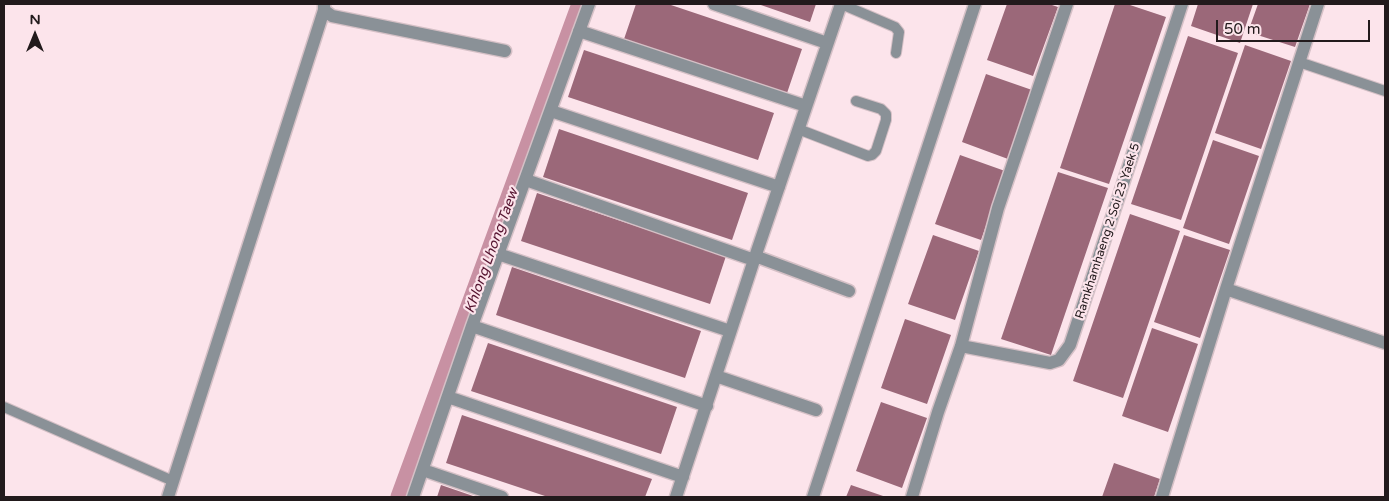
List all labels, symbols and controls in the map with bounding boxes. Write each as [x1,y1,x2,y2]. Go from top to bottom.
north arrow [10,10,60,60]
scale bar [1219,10,1373,42]
text: N [29,11,41,28]
text: 50 m [1224,20,1261,38]
street label: Ramkhamhaeng 2 Soi 23 Yaek 5 [1073,141,1143,321]
water label: Khlong Lhong Taew [462,186,522,316]

